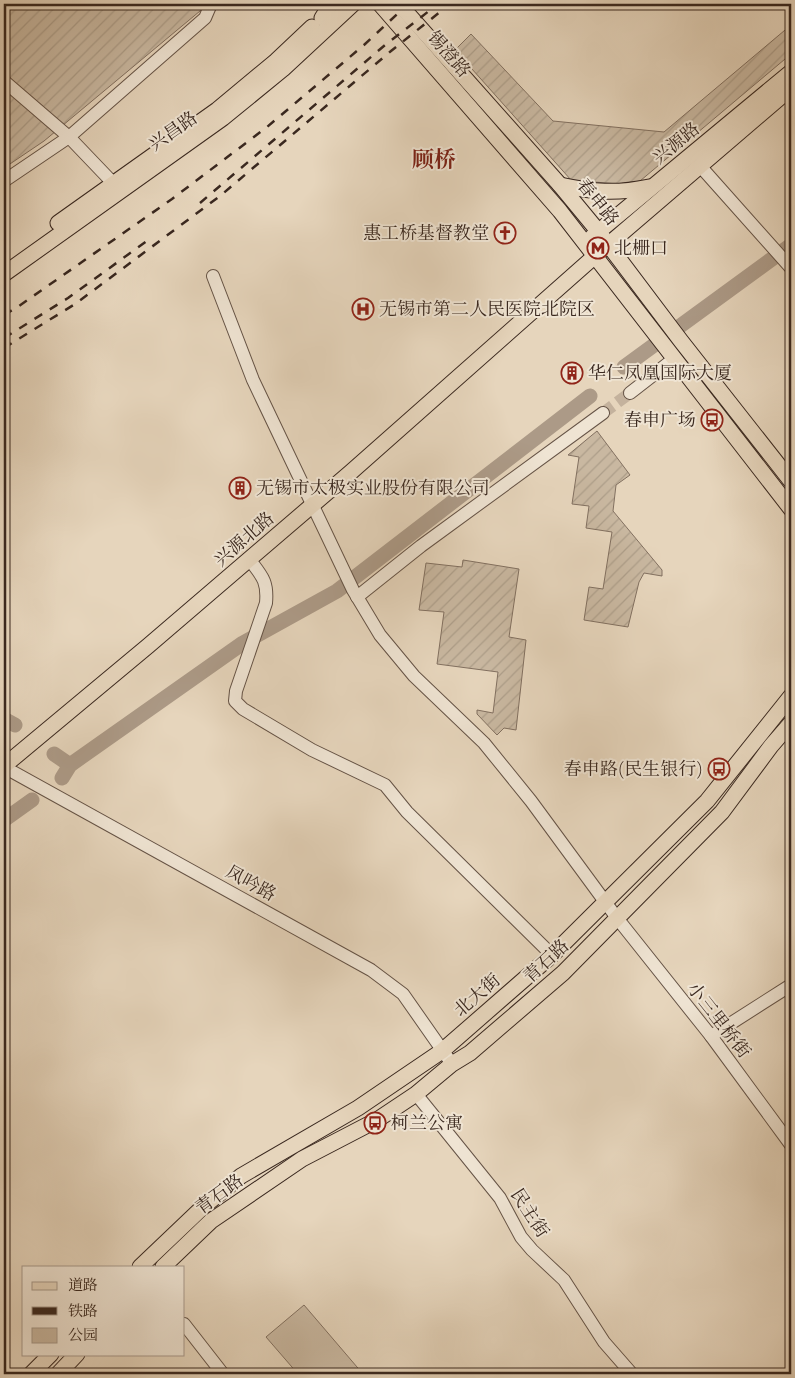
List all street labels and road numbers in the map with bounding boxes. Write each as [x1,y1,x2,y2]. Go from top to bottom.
street label: 锡澄路 [424,27,474,81]
street label: 兴昌路 [145,107,201,155]
street label: 兴源路 [649,118,703,168]
street label: 春申路 [573,175,623,229]
street label: 兴源北路 [210,508,278,570]
street label: 凤吟路 [223,861,279,905]
street label: 青石路 [519,935,573,987]
street label: 北大街 [450,970,504,1020]
street label: 小三里桥街 [683,978,755,1062]
street label: 青石路 [191,1170,247,1218]
street label: 民主街 [507,1185,553,1241]

